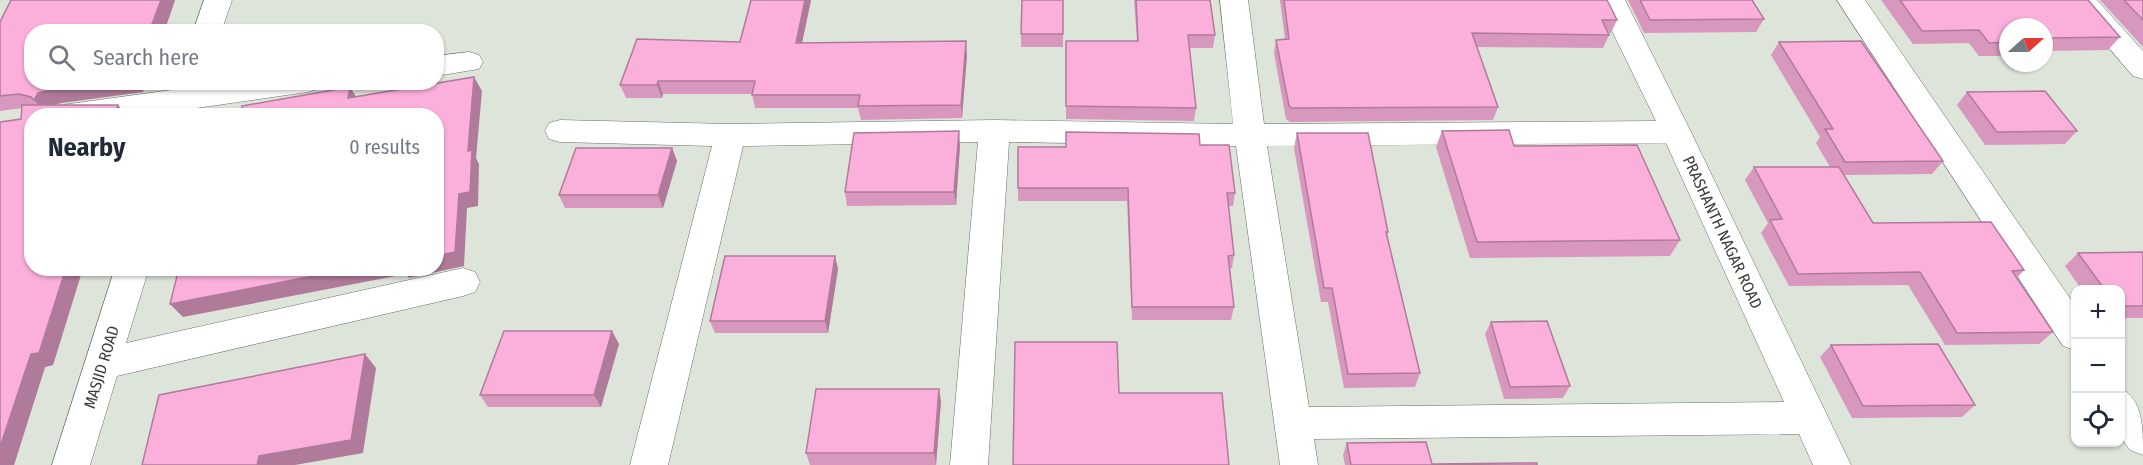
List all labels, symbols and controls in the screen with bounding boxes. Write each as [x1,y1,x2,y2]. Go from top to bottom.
north arrow [1999,18,2053,72]
search box [24,24,444,90]
icon: search [45,41,78,74]
text: Search here [93,44,199,71]
text: Nearby [48,132,125,163]
text: 0 results [349,135,420,159]
street label: PRASHANTH NAGAR ROAD [1679,153,1766,312]
map controls [2071,285,2125,447]
button: + [2071,285,2125,339]
street label: MASJID ROAD [80,324,123,411]
button: − [2071,339,2125,393]
button: locate [2071,393,2125,447]

